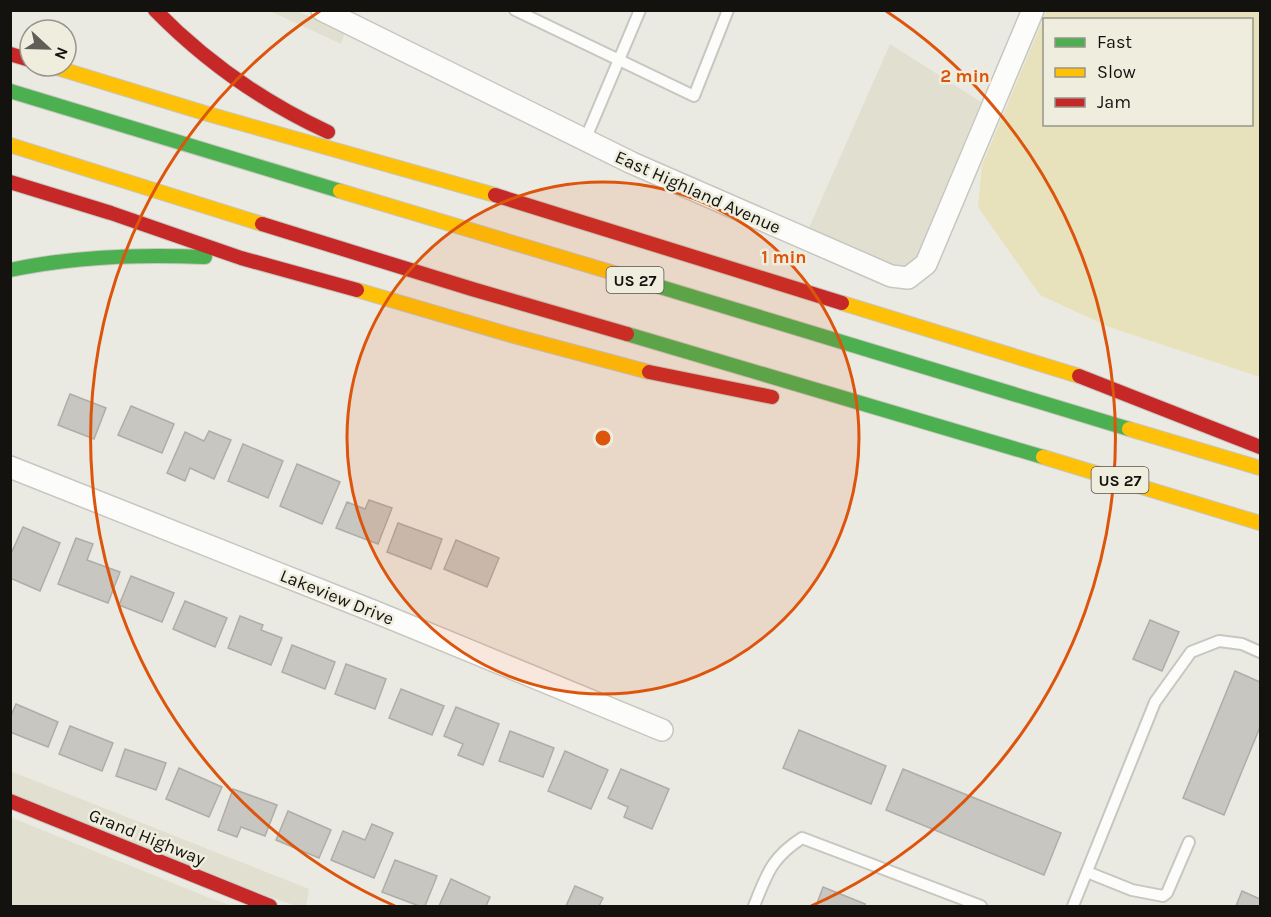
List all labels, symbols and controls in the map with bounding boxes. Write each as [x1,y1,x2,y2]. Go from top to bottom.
north arrow [18,18,78,78]
legend [1043,18,1253,126]
text: Fast [1097,31,1132,53]
text: N [50,45,72,62]
text: Slow [1097,61,1136,83]
text: 2 min [940,65,990,87]
text: Jam [1097,91,1131,113]
street label: East Highland Avenue [612,146,784,238]
text: 1 min [761,246,807,268]
road number: US 27 [606,267,664,293]
centre of rings [593,428,613,448]
road number: US 27 [1092,467,1148,493]
street label: Lakeview Drive [277,564,397,630]
street label: Grand Highway [86,804,209,871]

